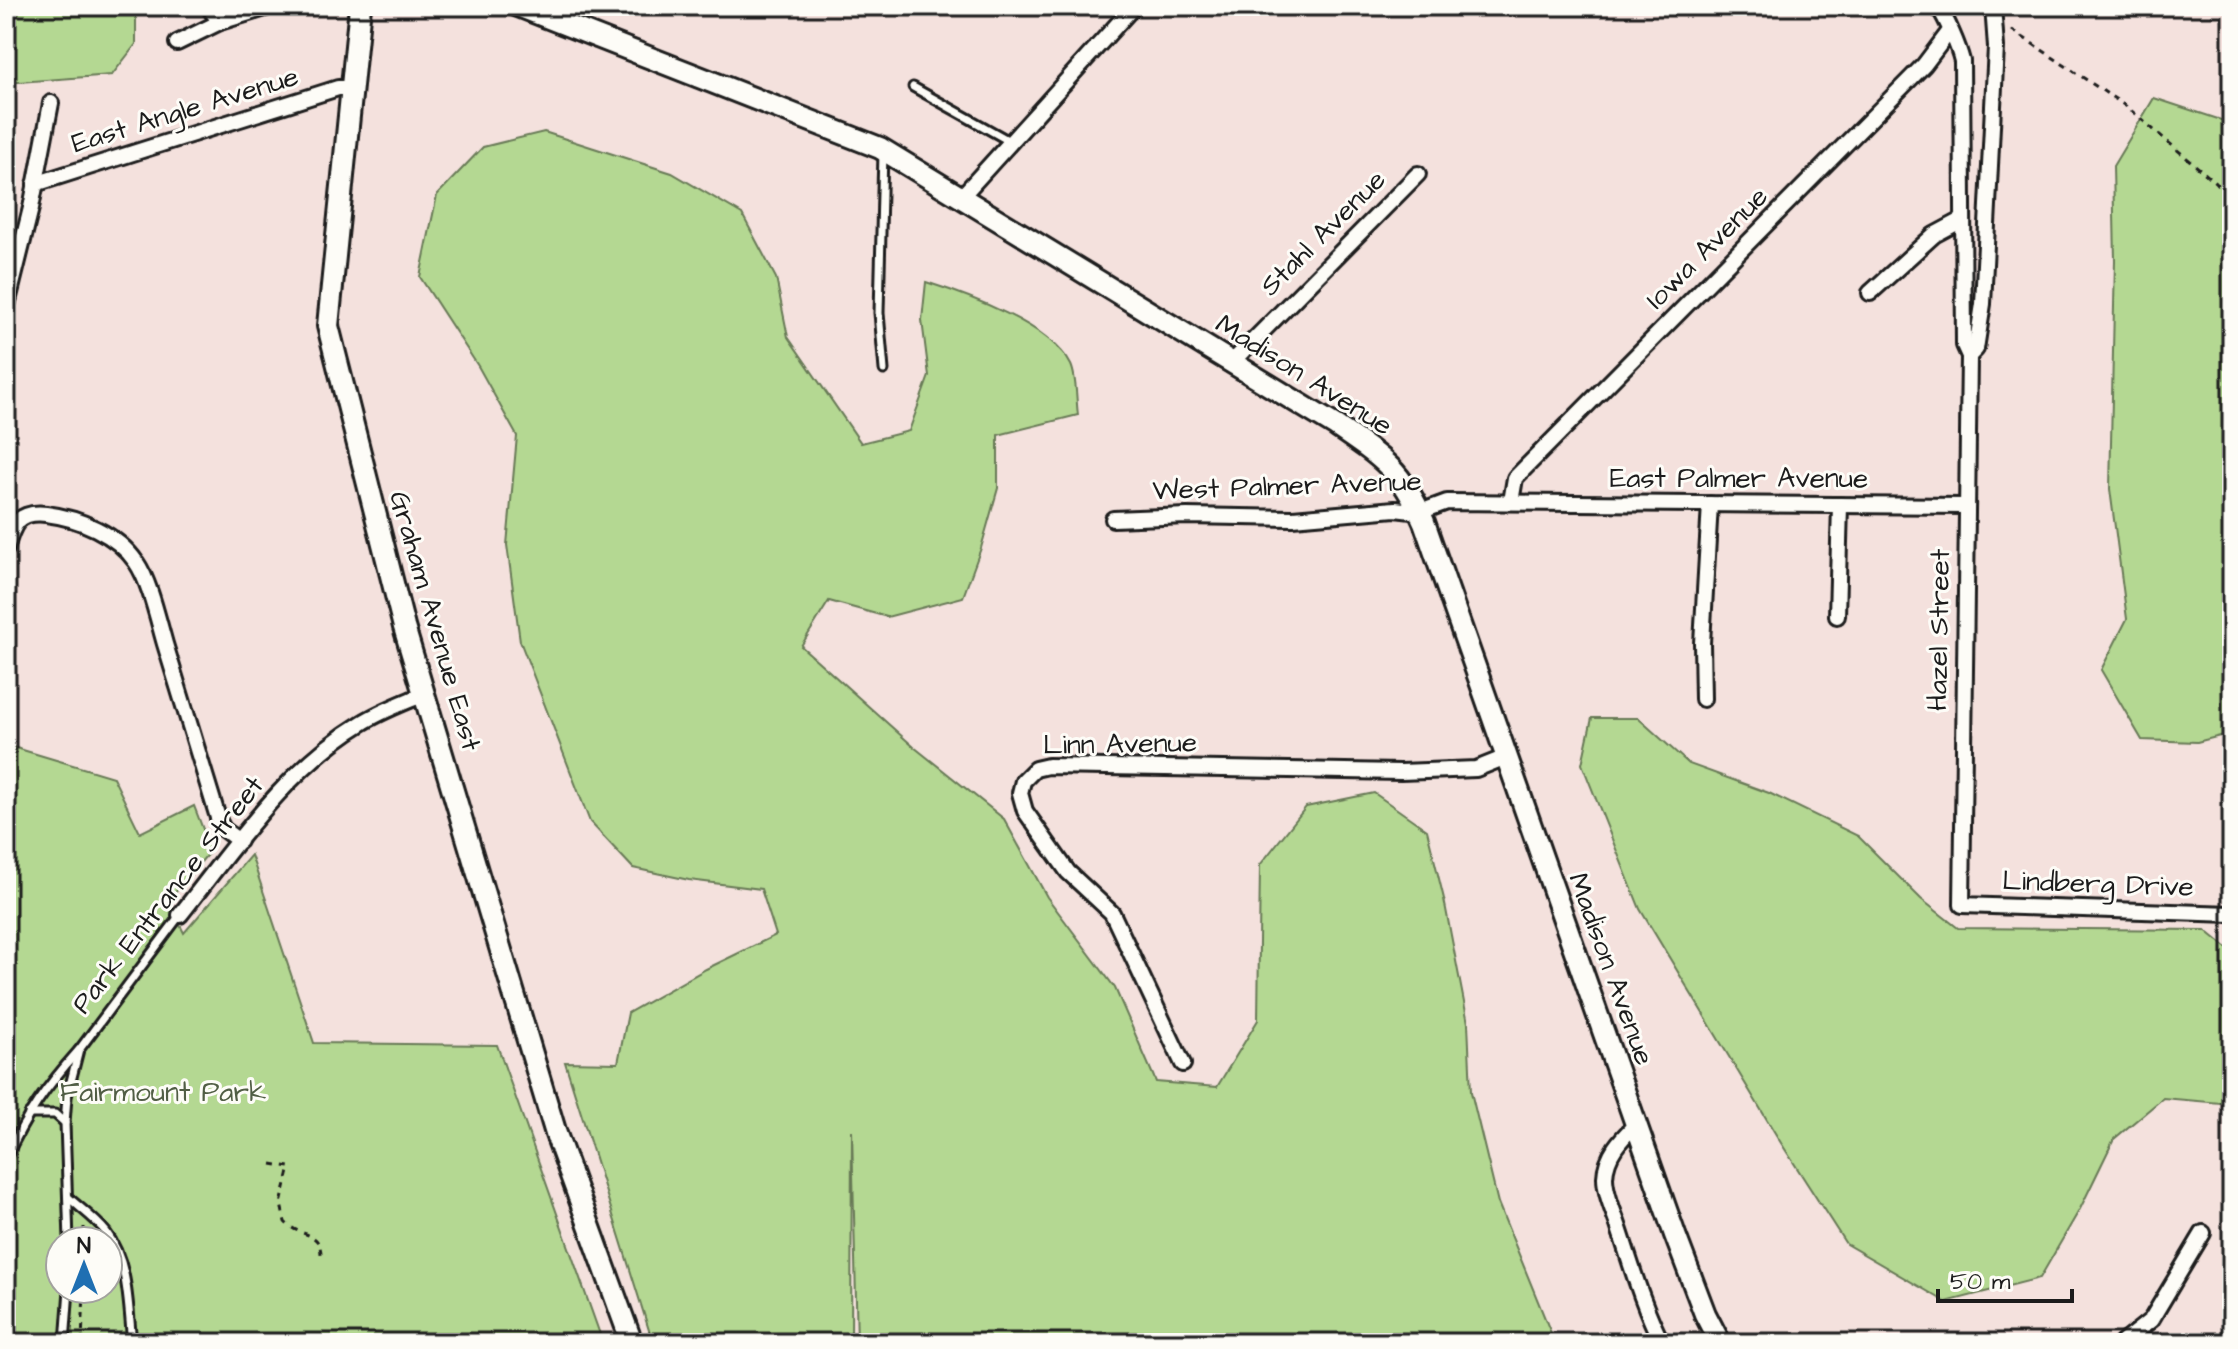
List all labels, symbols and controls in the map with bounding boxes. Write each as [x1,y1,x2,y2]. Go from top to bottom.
street label: East Angle Avenue [67,57,304,164]
street label: Stahl Avenue [1251,161,1395,305]
street label: Iowa Avenue [1637,178,1777,318]
street label: Madison Avenue [1208,305,1400,445]
street label: East Palmer Avenue [1610,459,1868,498]
street label: West Palmer Avenue [1152,462,1422,510]
street label: Graham Avenue East [379,487,491,756]
street label: Hazel Street [1918,548,1960,711]
street label: Linn Avenue [1043,723,1197,765]
street label: Park Entrance Street [63,767,274,1022]
street label: Lindberg Drive [2002,861,2194,908]
street label: Madison Avenue [1558,867,1664,1071]
park label: Fairmount Park [60,1073,266,1112]
north arrow [44,1225,124,1305]
text: N [77,1231,91,1262]
scale bar [1938,1253,2072,1303]
text: 50 m [1950,1265,2011,1299]

